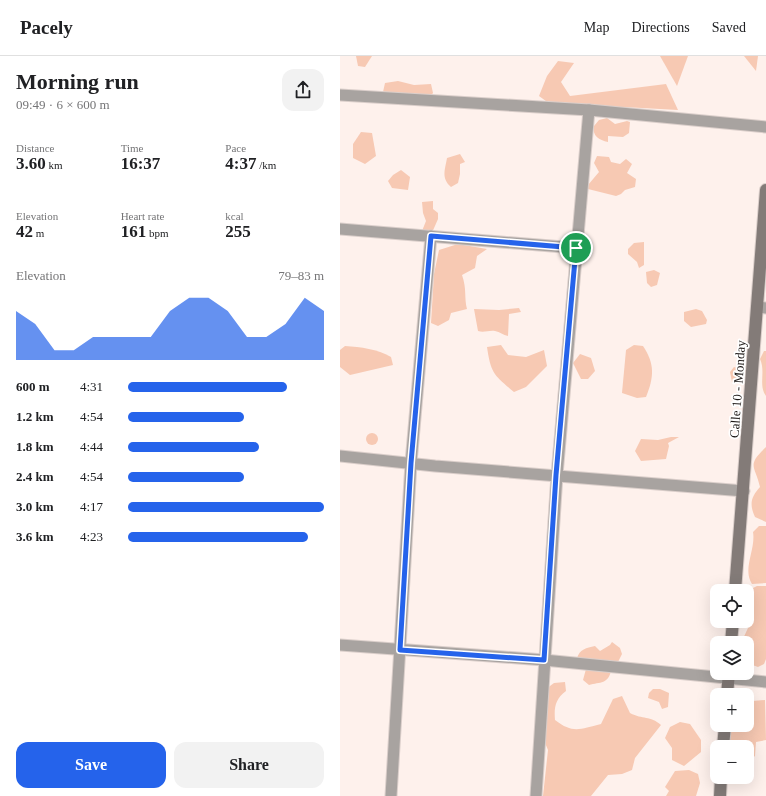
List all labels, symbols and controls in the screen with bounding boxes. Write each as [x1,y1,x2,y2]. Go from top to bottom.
text: Pacely [20,17,73,38]
text: Map [584,20,609,35]
text: Directions [631,20,690,35]
text: Saved [712,20,746,35]
text: Morning run [16,69,139,94]
button: share [282,69,324,111]
text: 09:49 · 6 × 600 m [16,97,110,112]
text: Distance [16,142,54,154]
text: Time [121,142,143,154]
text: Pace [225,142,246,154]
text: 3.60 [16,154,46,173]
text: 16:37 [121,154,160,173]
text: 4:37 [225,154,257,173]
text: km [46,159,63,171]
text: /km [257,159,276,171]
text: Elevation [16,210,58,222]
text: Heart rate [121,210,164,222]
text: kcal [225,210,244,222]
text: 42 [16,222,33,241]
text: 161 [121,222,146,241]
text: 255 [225,222,251,241]
text: m [33,227,44,239]
text: bpm [146,227,168,239]
pin [559,231,593,265]
icon: arrive [565,237,587,259]
text: Elevation [16,268,66,283]
text: 79–83 m [278,268,324,283]
street label: Calle 10 - Monday [727,339,748,438]
text: 600 m [16,379,50,394]
text: 4:31 [80,379,103,394]
text: 1.2 km [16,409,54,424]
text: 4:54 [80,409,103,424]
text: 1.8 km [16,439,54,454]
text: 4:44 [80,439,103,454]
text: 2.4 km [16,469,54,484]
text: 4:54 [80,469,103,484]
text: 3.0 km [16,499,54,514]
text: 4:17 [80,499,103,514]
text: 3.6 km [16,529,54,544]
text: 4:23 [80,529,103,544]
map controls [710,584,754,784]
button: locate [710,584,754,628]
button: layers [710,636,754,680]
button: + [710,688,754,732]
button: − [710,740,754,784]
button: Save [16,742,166,788]
button: Share [174,742,324,788]

